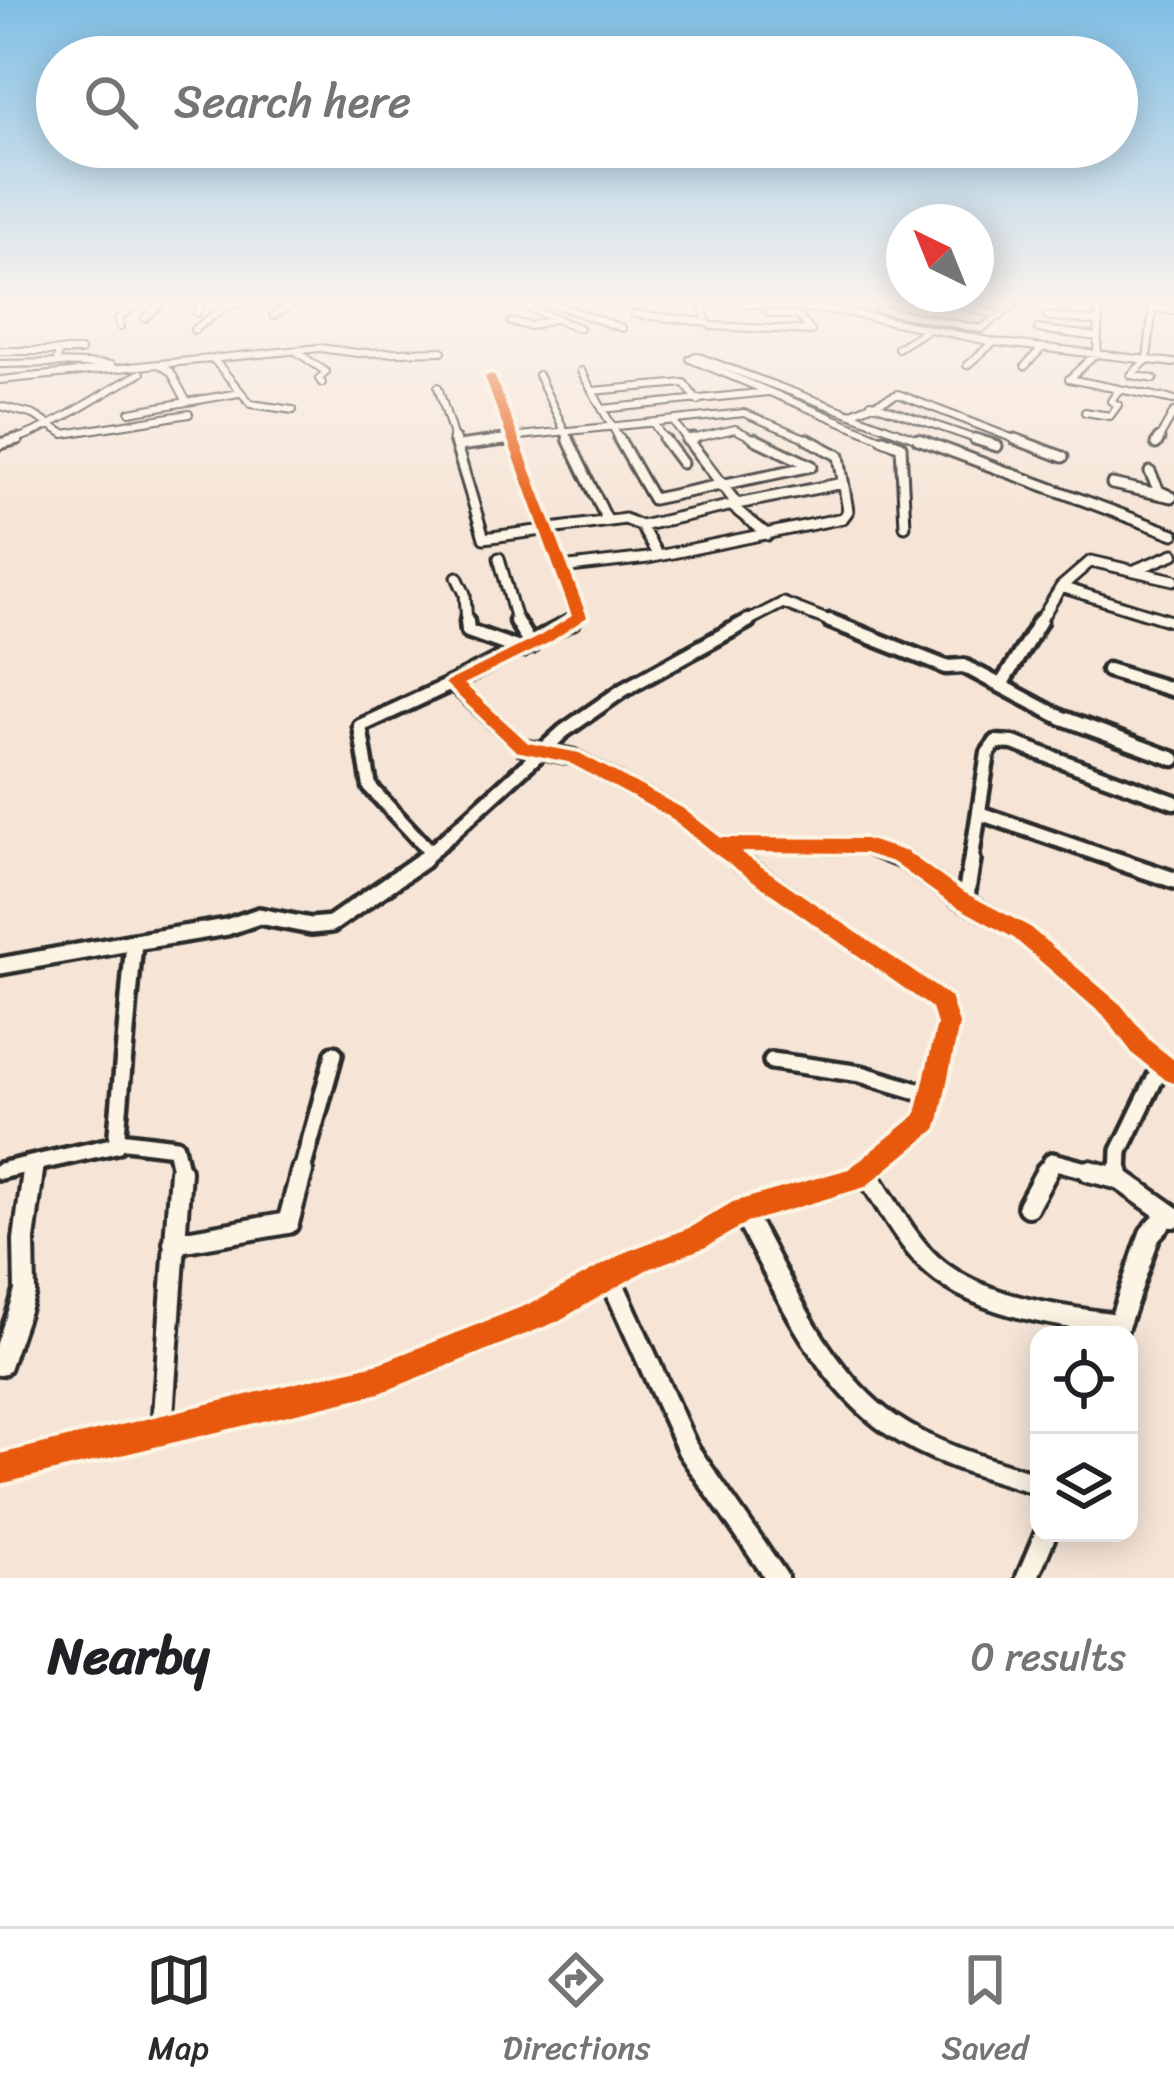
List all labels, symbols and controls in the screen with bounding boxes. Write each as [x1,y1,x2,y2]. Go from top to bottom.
search box [36,36,1138,168]
text: Search here [174,62,411,142]
icon: search [78,69,144,135]
north arrow [886,204,994,312]
map controls [1030,1326,1138,1542]
button: locate [1030,1326,1138,1434]
button: layers [1030,1434,1138,1542]
text: Nearby [48,1611,209,1701]
text: 0 results [970,1622,1126,1691]
tab: Map [146,1947,212,2077]
tab: Directions [503,1947,650,2077]
tab: Saved [941,1947,1028,2077]

